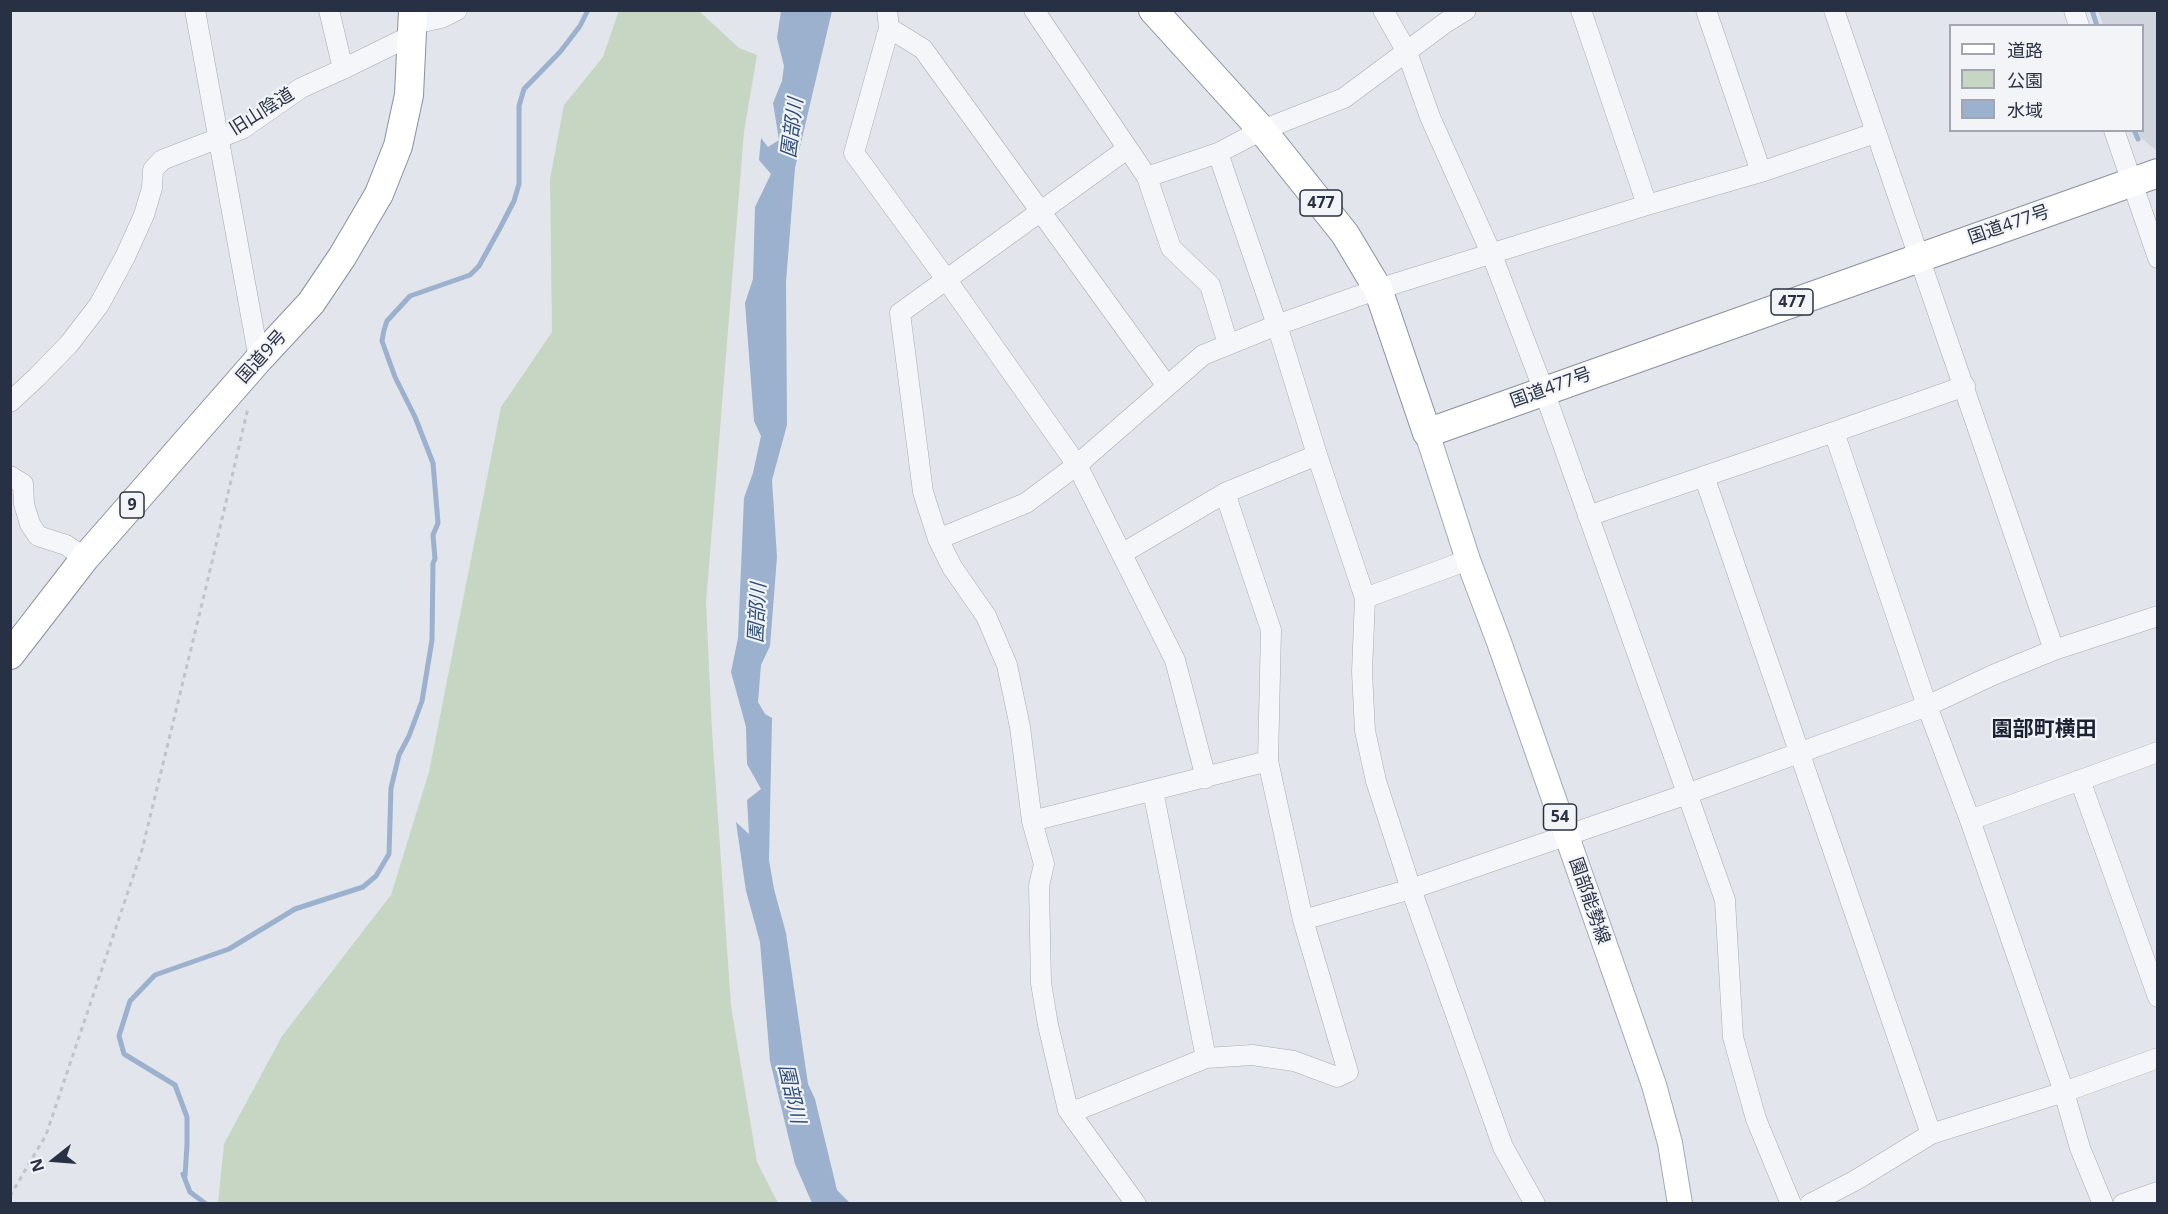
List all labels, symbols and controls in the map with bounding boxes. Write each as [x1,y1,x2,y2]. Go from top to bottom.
legend [1949,24,2144,132]
text: 道路 [2007,38,2043,62]
text: 公園 [2007,68,2043,92]
street label: 旧山陰道 [226,84,298,140]
water label: 園部川 [777,97,809,159]
text: 水域 [2007,98,2043,122]
road number: 477 [1300,190,1342,216]
street label: 国道477号 [1965,201,2053,249]
road number: 477 [1771,289,1813,315]
street label: 国道9号 [232,326,292,388]
street label: 国道477号 [1507,363,1595,413]
road number: 9 [120,492,144,518]
water label: 園部川 [744,582,772,644]
district label: 園部町横田 [1992,717,2096,743]
road number: 54 [1544,804,1576,830]
street label: 園部能勢線 [1564,855,1614,947]
water label: 園部川 [773,1062,809,1126]
north arrow [24,1130,84,1190]
text: N [24,1156,49,1175]

